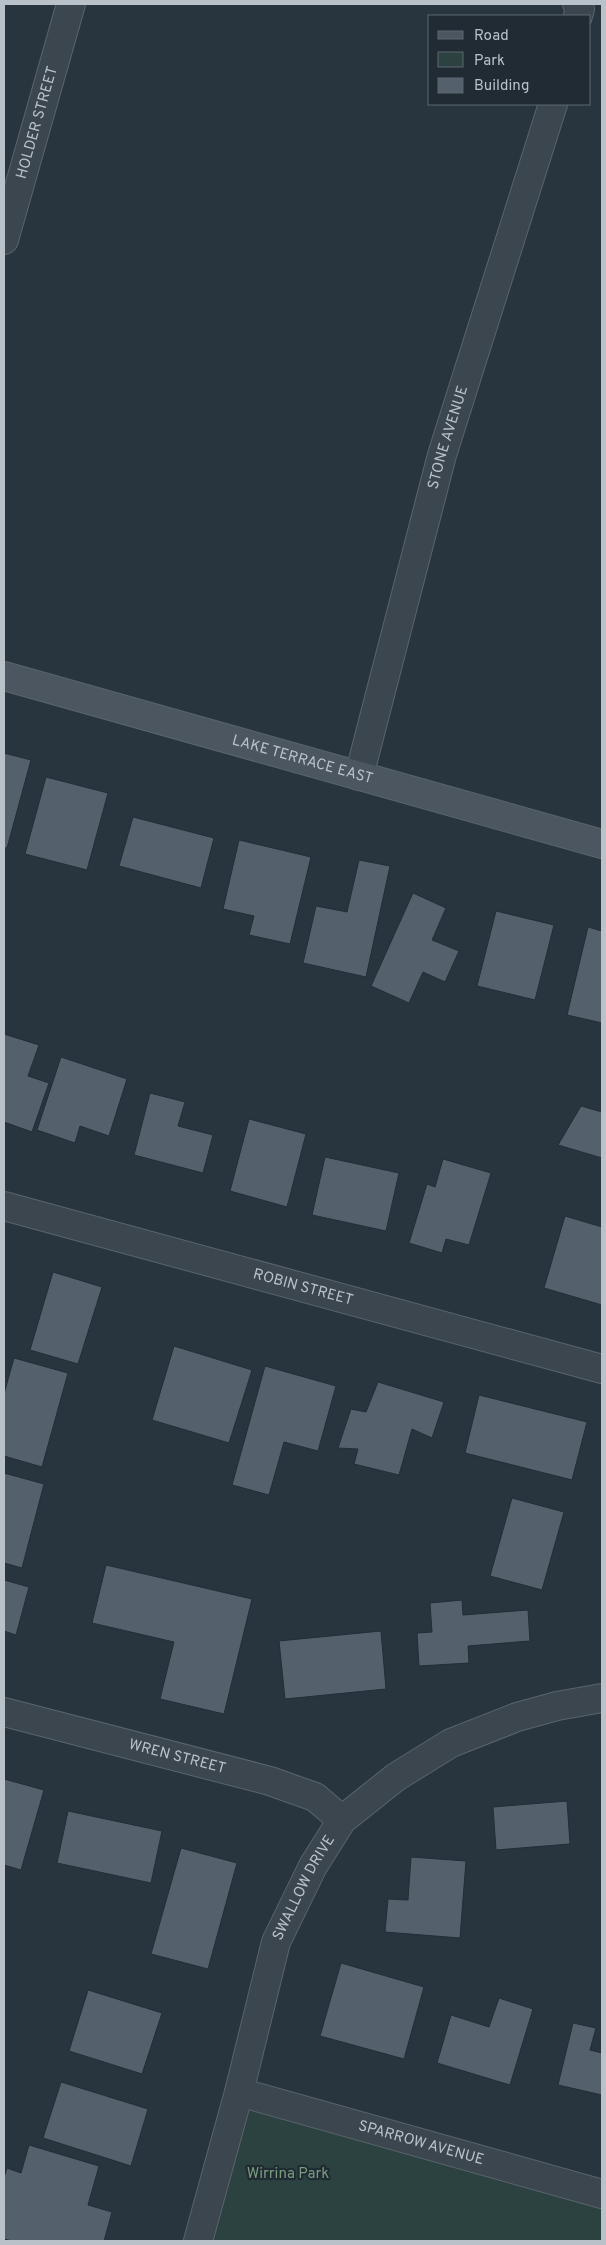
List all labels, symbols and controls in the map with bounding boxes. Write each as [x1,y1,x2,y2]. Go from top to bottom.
legend [428,15,591,105]
text: Road [474,27,509,46]
text: Park [474,52,505,71]
street label: HOLDER STREET [12,64,62,181]
text: Building [474,77,529,96]
street label: STONE AVENUE [424,383,473,491]
street label: LAKE TERRACE EAST [230,731,375,789]
street label: ROBIN STREET [251,1265,355,1310]
street label: WREN STREET [127,1735,228,1779]
street label: SWALLOW DRIVE [269,1832,340,1944]
street label: SPARROW AVENUE [356,2116,486,2170]
park label: Wirrina Park [247,2165,329,2184]

